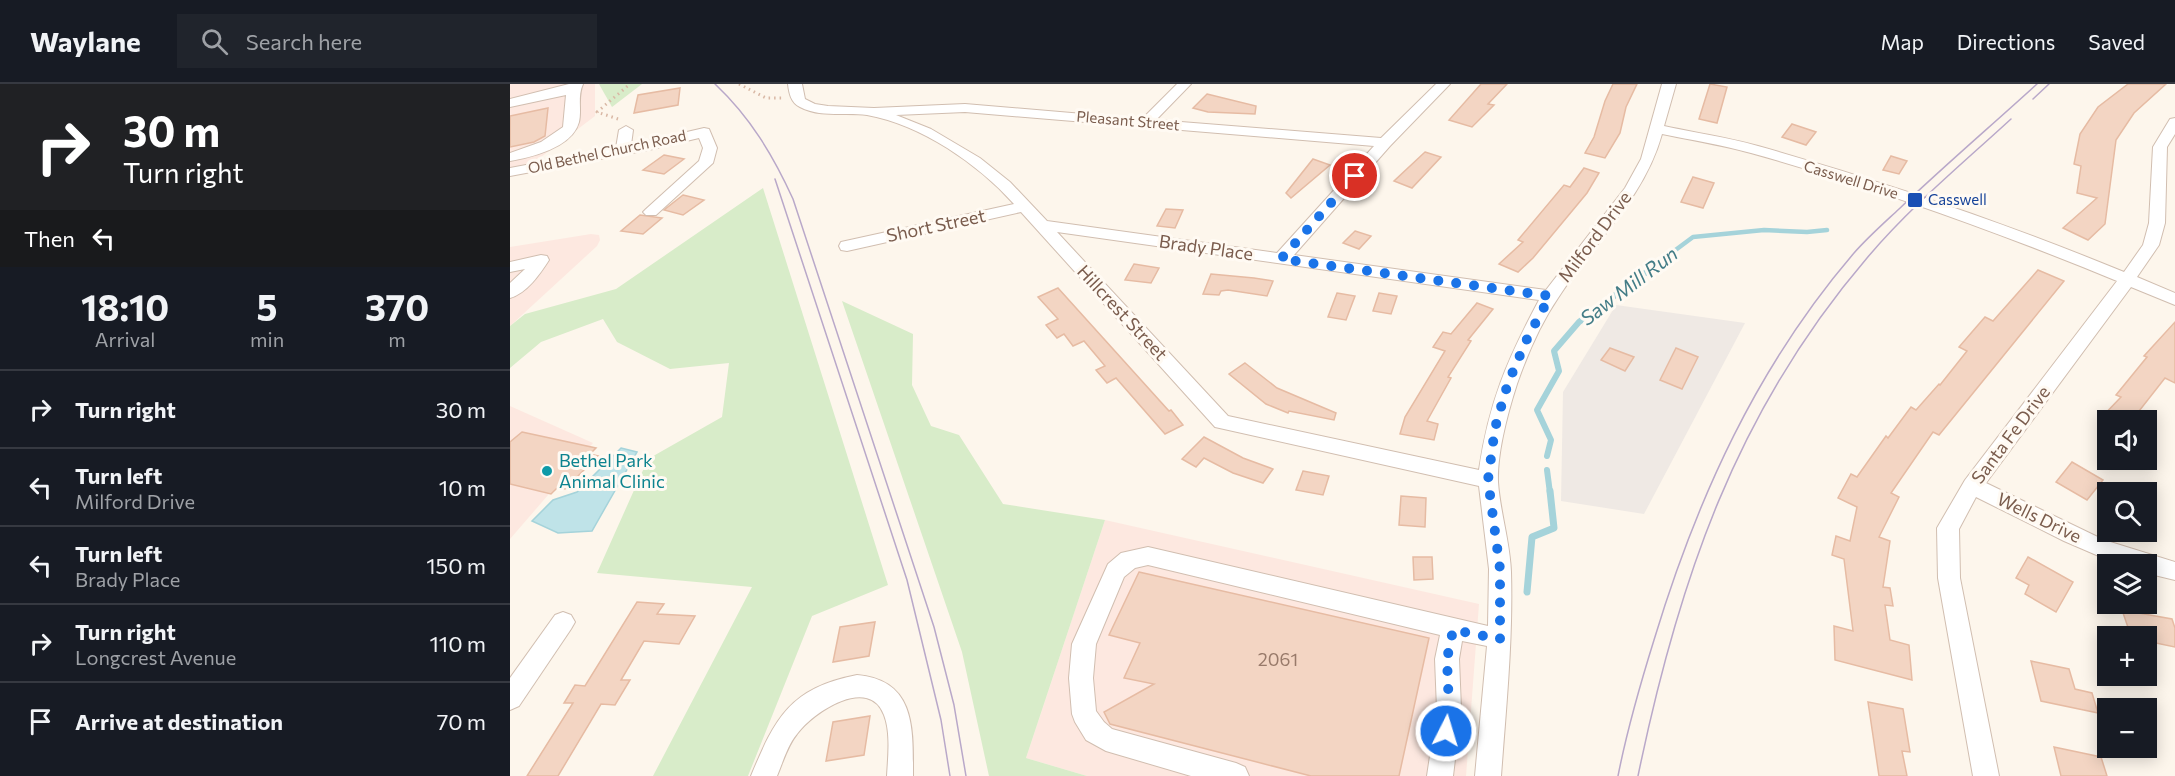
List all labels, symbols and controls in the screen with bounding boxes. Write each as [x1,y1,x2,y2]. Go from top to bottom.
search box [177,14,597,68]
text: Waylane [30,24,141,58]
icon: search [198,25,231,58]
text: Search here [246,28,362,55]
text: Map [1881,29,1924,54]
text: Directions [1957,29,2055,54]
text: Saved [2088,29,2145,54]
text: 30 m [123,104,220,156]
street label: Pleasant Street [1076,107,1181,133]
icon: right [24,108,102,186]
street label: Old Bethel Church Road [526,125,688,177]
pin [1329,150,1380,201]
text: Turn right [123,156,243,189]
street label: Casswell Drive [1802,156,1901,202]
icon: arrive [1338,159,1371,192]
street label: Milford Drive [1553,187,1636,286]
place label: Casswell [1928,190,1987,208]
marker: Casswell [1906,191,1924,209]
street label: Short Street [884,204,987,246]
icon: left [87,222,120,255]
text: Then [24,225,75,252]
street label: Brady Place [1158,230,1255,265]
water label: Saw Mill Run [1575,241,1682,330]
street label: Hillcrest Street [1073,260,1173,365]
text: 18:10 [81,284,169,328]
text: 5 [257,284,278,328]
text: 370 [365,284,429,328]
text: Arrival [95,327,155,351]
text: min [250,327,284,351]
text: m [388,327,406,351]
street label: Santa Fe Drive [1966,381,2054,488]
icon: right [24,393,57,426]
text: Turn right [75,396,176,423]
text: 30 m [436,396,486,423]
map controls [2097,410,2157,758]
button: sound [2097,410,2157,470]
place label: Bethel Park Animal Clinic [559,449,665,492]
text: Turn left [75,462,162,489]
marker: Bethel Park Animal Clinic [540,464,554,478]
icon: left [24,471,57,504]
text: 10 m [439,474,486,501]
button: search [2097,482,2157,542]
street label: Wells Drive [1994,487,2085,547]
text: Milford Drive [75,489,195,513]
text: Turn left [75,540,162,567]
icon: left [24,549,57,582]
text: 150 m [426,552,486,579]
button: layers [2097,554,2157,614]
text: Brady Place [75,567,180,591]
text: Turn right [75,618,176,645]
button: + [2097,626,2157,686]
icon: right [24,627,57,660]
text: 110 m [429,630,486,657]
text: Longcrest Avenue [75,645,236,669]
house number: 2061 [1258,648,1298,670]
button: − [2097,698,2157,758]
position arrow [1414,699,1478,763]
icon: arrive [24,705,57,738]
text: Arrive at destination [75,708,283,735]
text: 70 m [437,708,486,735]

